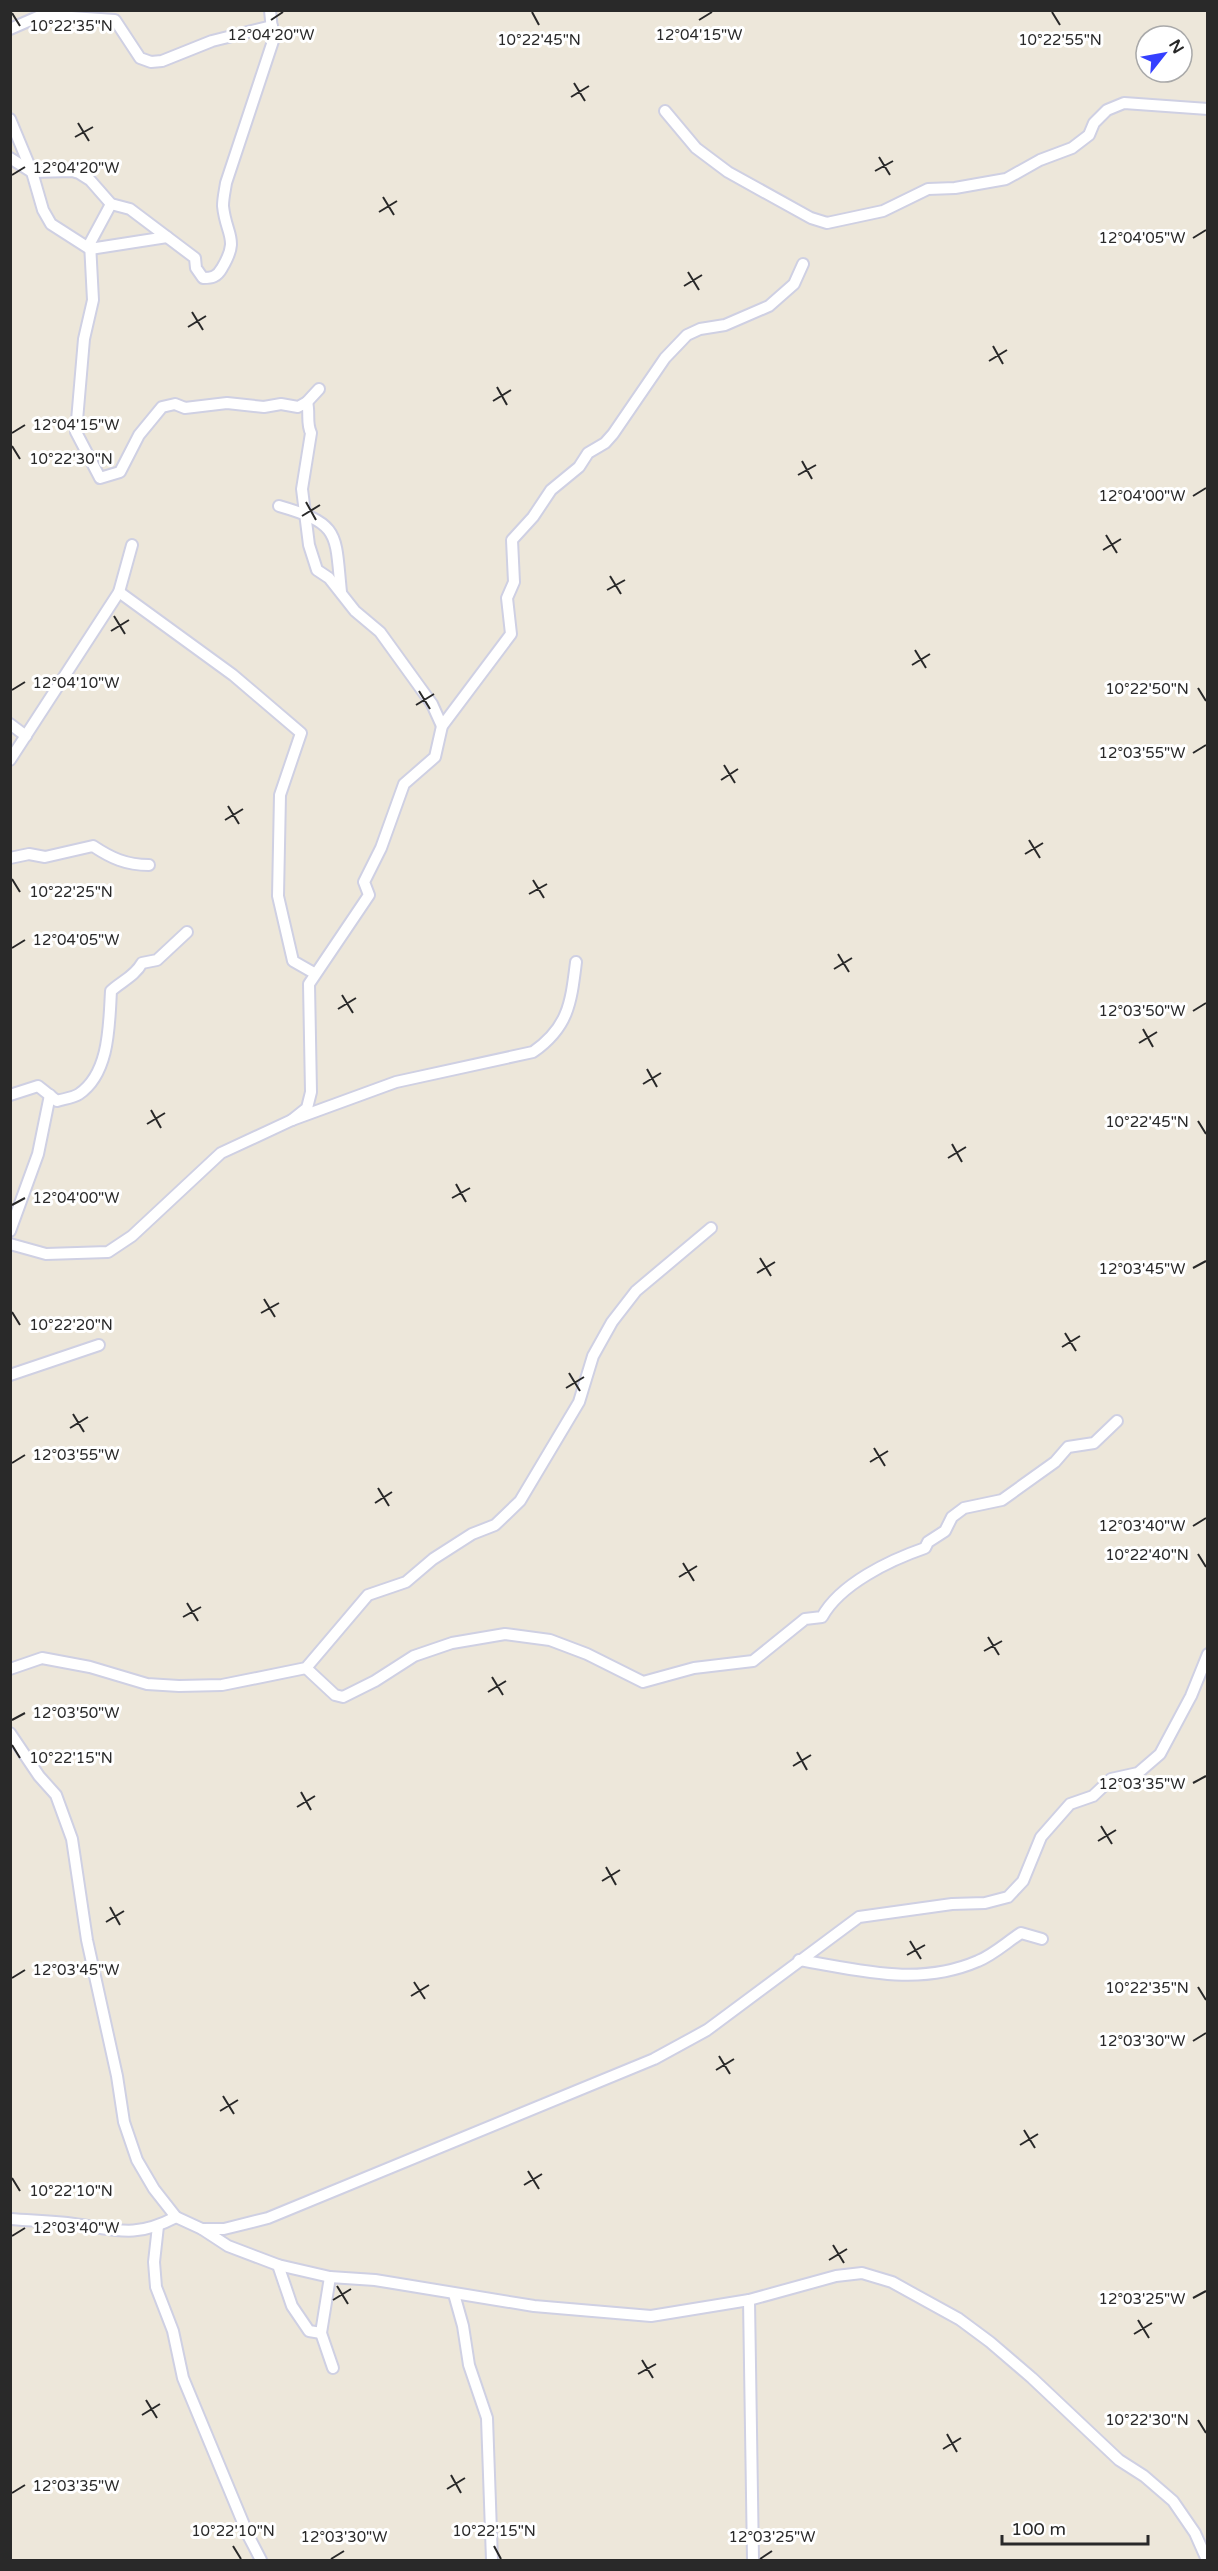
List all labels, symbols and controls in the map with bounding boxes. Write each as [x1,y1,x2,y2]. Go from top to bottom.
text: 10°22'35"N [29,17,113,35]
north arrow [1134,24,1194,84]
text: 12°04'20"W [228,26,314,44]
text: 12°04'15"W [656,26,742,44]
text: 10°22'45"N [497,31,581,49]
text: 10°22'55"N [1018,31,1102,49]
text: N [1164,36,1188,57]
text: 12°04'20"W [33,159,119,177]
text: 12°04'05"W [1099,229,1185,247]
text: 12°04'15"W [33,416,119,434]
text: 10°22'30"N [29,450,113,468]
text: 12°04'00"W [1099,487,1185,505]
text: 12°04'10"W [33,674,119,692]
text: 10°22'50"N [1105,680,1189,698]
text: 12°03'55"W [1099,744,1185,762]
text: 10°22'25"N [29,883,113,901]
text: 12°04'05"W [33,931,119,949]
text: 12°03'50"W [1099,1002,1185,1020]
text: 10°22'45"N [1105,1113,1189,1131]
text: 12°04'00"W [33,1189,119,1207]
text: 12°03'45"W [1099,1260,1185,1278]
text: 10°22'20"N [29,1316,113,1334]
text: 12°03'55"W [33,1446,119,1464]
text: 12°03'40"W [1099,1517,1185,1535]
text: 10°22'40"N [1105,1546,1189,1564]
text: 12°03'50"W [33,1704,119,1722]
text: 10°22'15"N [29,1749,113,1767]
text: 12°03'35"W [1099,1775,1185,1793]
text: 12°03'45"W [33,1961,119,1979]
text: 10°22'35"N [1105,1979,1189,1997]
text: 12°03'30"W [1099,2032,1185,2050]
text: 10°22'10"N [29,2182,113,2200]
text: 12°03'40"W [33,2219,119,2237]
text: 12°03'25"W [1099,2290,1185,2308]
text: 10°22'30"N [1105,2411,1189,2429]
text: 12°03'35"W [33,2477,119,2495]
scale bar [1002,2508,1148,2546]
text: 100 m [1011,2518,1066,2540]
text: 10°22'10"N [191,2522,275,2540]
text: 10°22'15"N [452,2522,536,2540]
text: 12°03'30"W [301,2528,387,2546]
text: 12°03'25"W [729,2528,815,2546]

